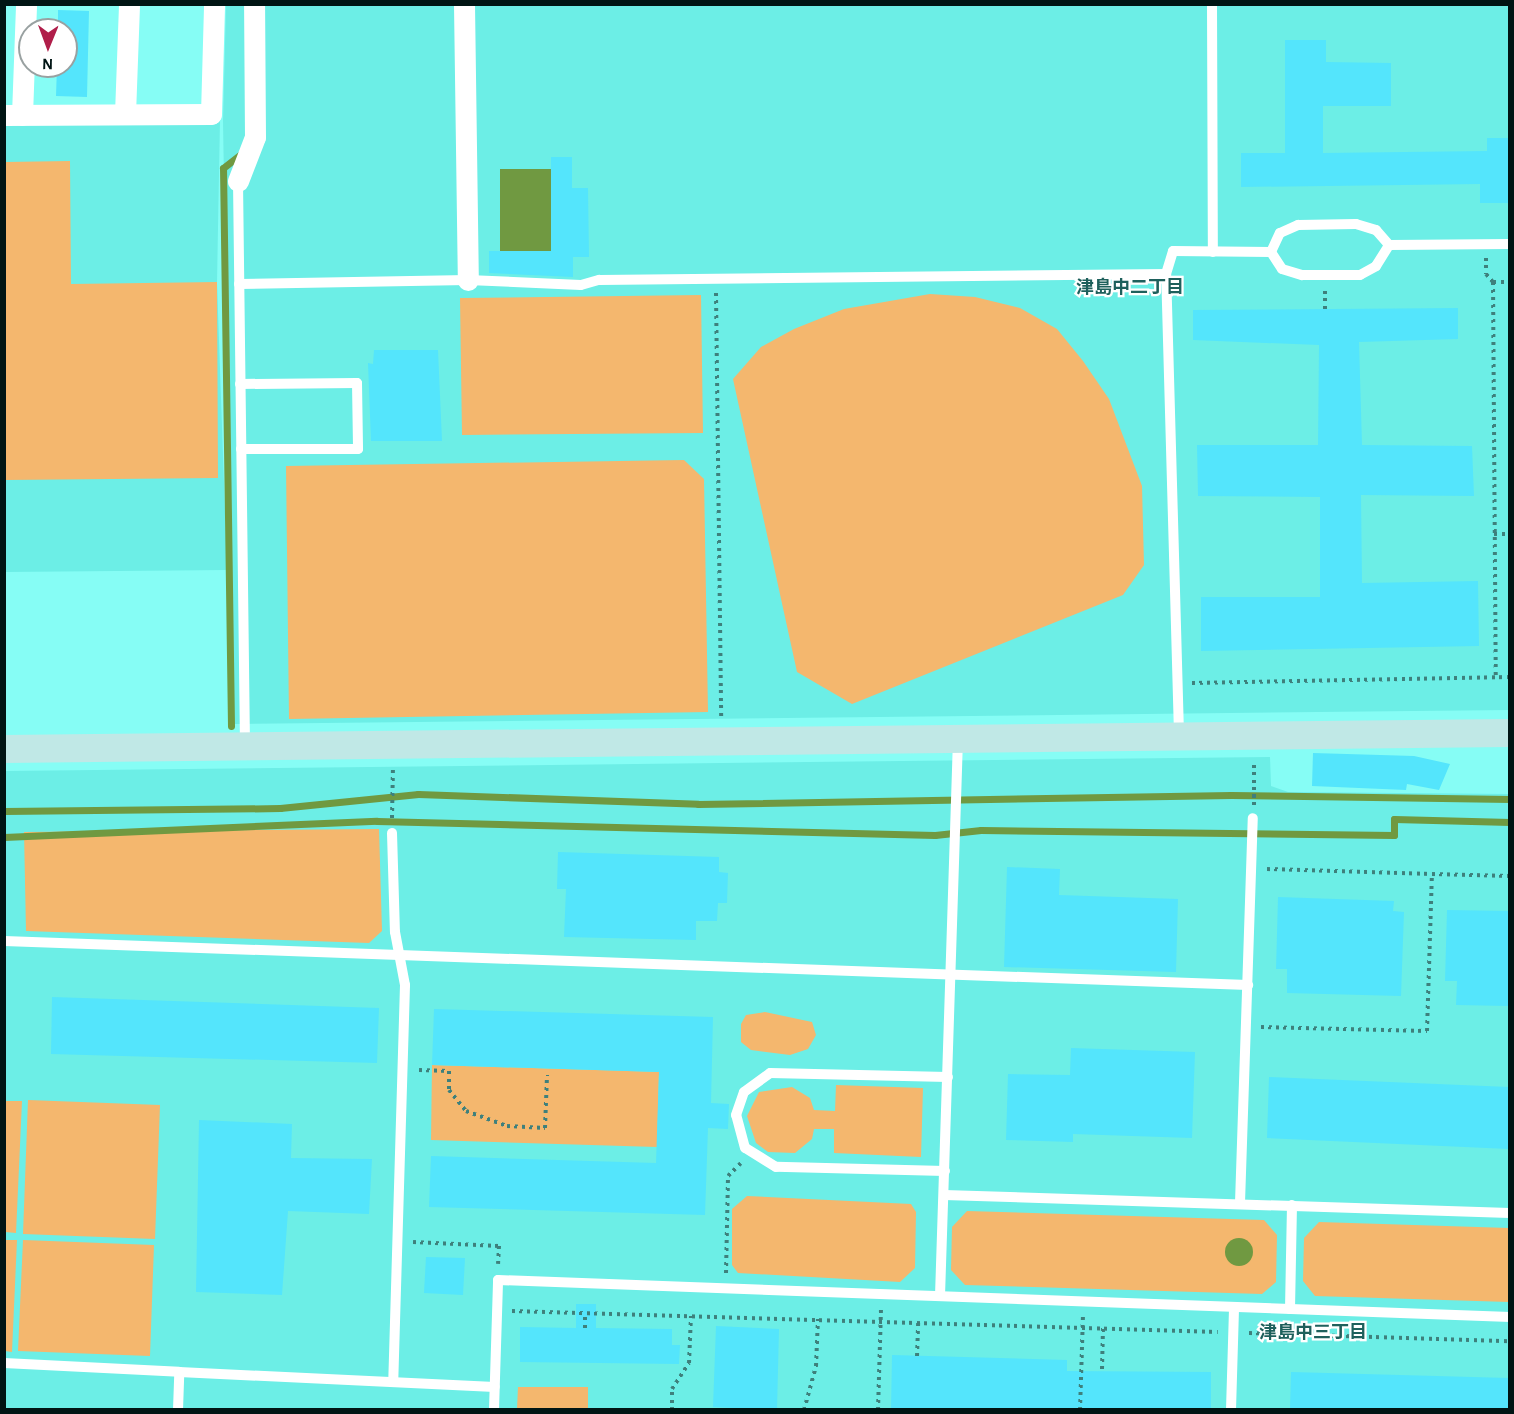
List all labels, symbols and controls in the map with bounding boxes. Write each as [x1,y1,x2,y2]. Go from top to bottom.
north arrow [18,18,78,78]
text: N [42,56,53,72]
district label: 津島中二丁目 [1076,277,1184,299]
district label: 津島中三丁目 [1259,1322,1367,1344]

